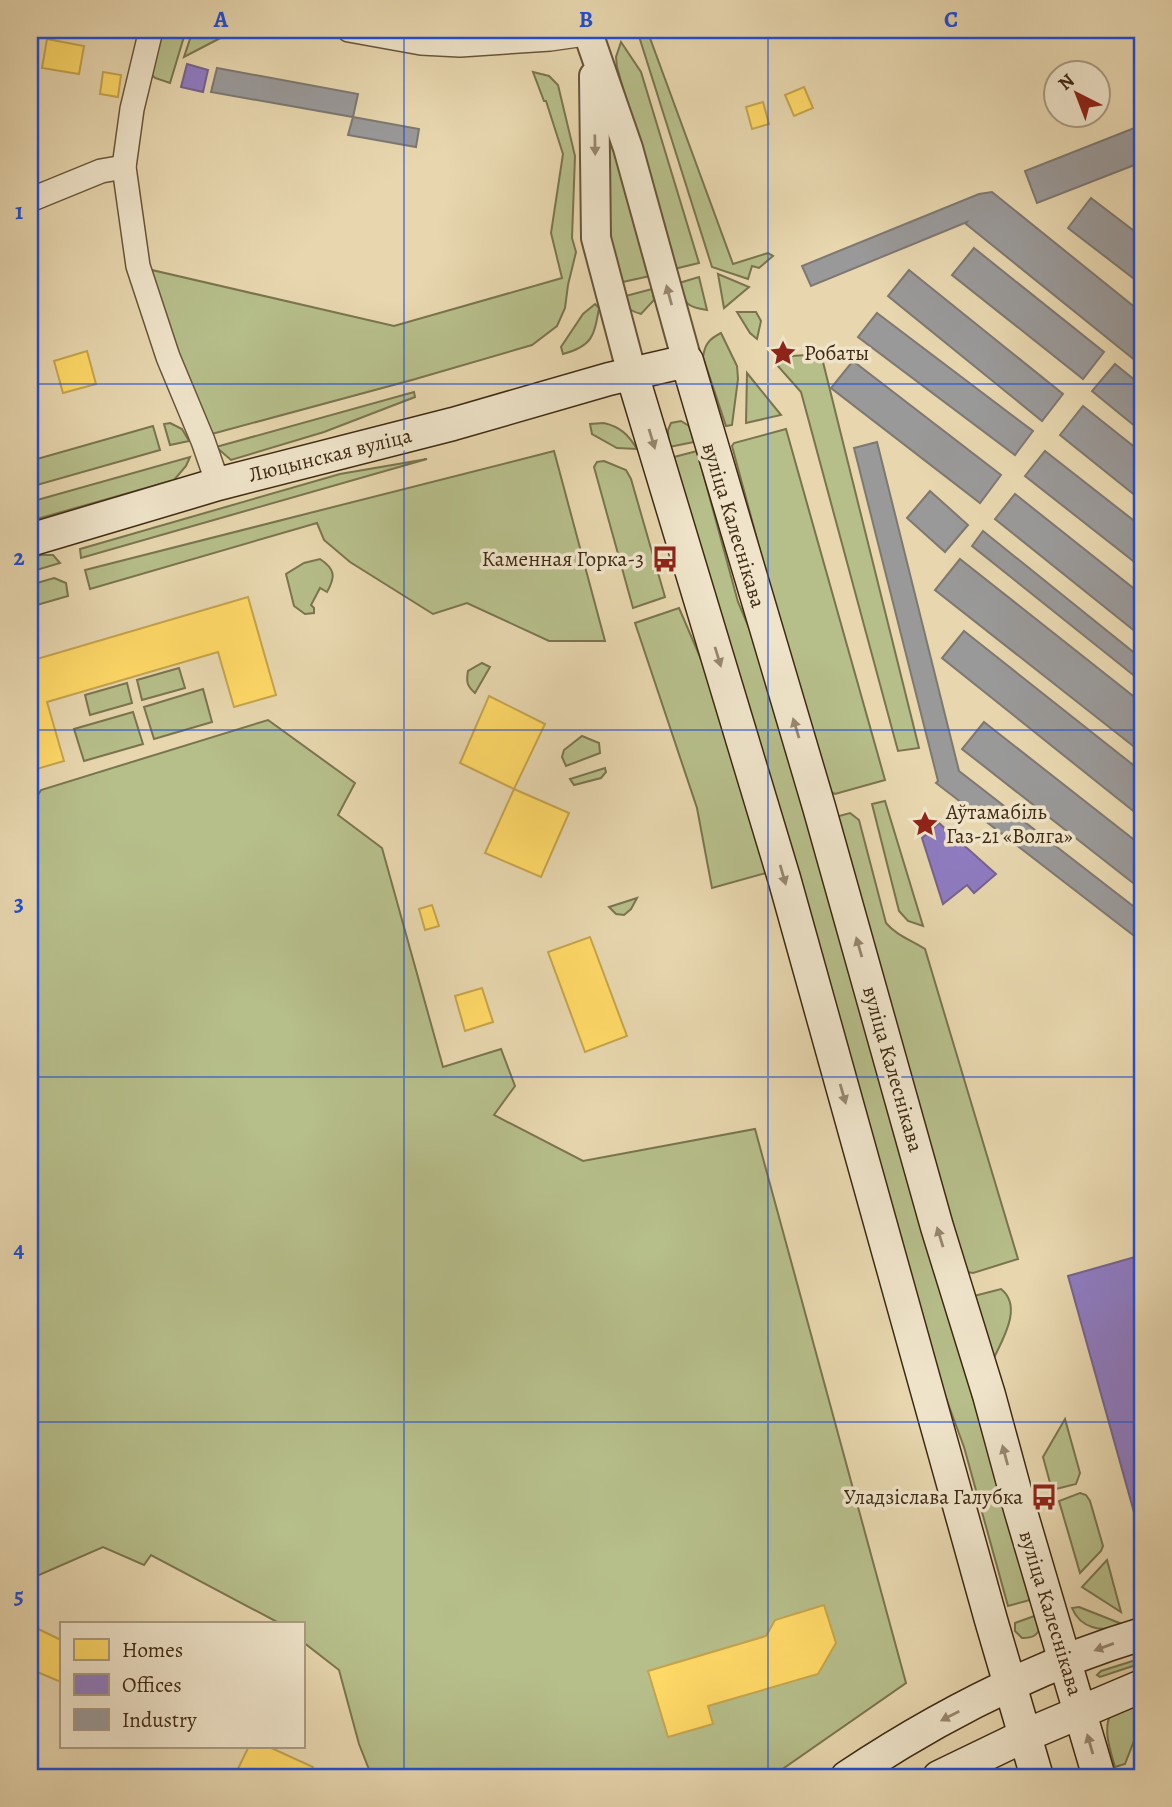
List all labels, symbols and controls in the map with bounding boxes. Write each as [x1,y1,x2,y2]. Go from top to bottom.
text: A [213,4,229,35]
text: B [579,4,593,35]
text: C [944,4,958,35]
north arrow [1042,60,1112,130]
text: N [1052,68,1080,96]
one-way arrow [589,134,601,156]
text: 1 [15,196,23,227]
one-way arrow [664,284,674,305]
place icon: Робаты [768,338,798,368]
place label: Робаты [804,339,869,367]
street label: Люцынская вуліца [245,421,415,489]
one-way arrow [647,429,658,450]
street label: вуліца Калеснікава [696,439,773,611]
text: 2 [13,542,25,573]
bus stop icon: Каменная Горка-3 [650,544,680,574]
place label: Каменная Горка-3 [482,545,644,573]
one-way arrow [713,647,724,668]
one-way arrow [790,718,800,739]
place label: Аўтамабіль Газ-21 «Волга» [945,798,1073,850]
place icon: Аўтамабіль Газ-21 «Волга» [910,809,940,839]
one-way arrow [778,865,788,886]
text: 3 [14,888,24,919]
one-way arrow [853,936,864,958]
street label: вуліца Калеснікава [856,983,930,1155]
one-way arrow [838,1084,849,1106]
one-way arrow [935,1226,945,1247]
text: 4 [14,1234,25,1265]
one-way arrow [999,1444,1010,1466]
bus stop icon: Уладзіслава Галубка [1029,1482,1059,1512]
place label: Уладзіслава Галубка [844,1483,1023,1511]
street label: вуліца Калеснікава [1013,1527,1090,1699]
text: 5 [14,1580,24,1611]
legend [60,1622,304,1748]
text: Homes [122,1636,183,1664]
one-way arrow [1093,1642,1114,1653]
text: Offices [122,1671,182,1699]
text: Industry [122,1706,197,1734]
one-way arrow [939,1710,959,1722]
one-way arrow [1084,1733,1094,1754]

